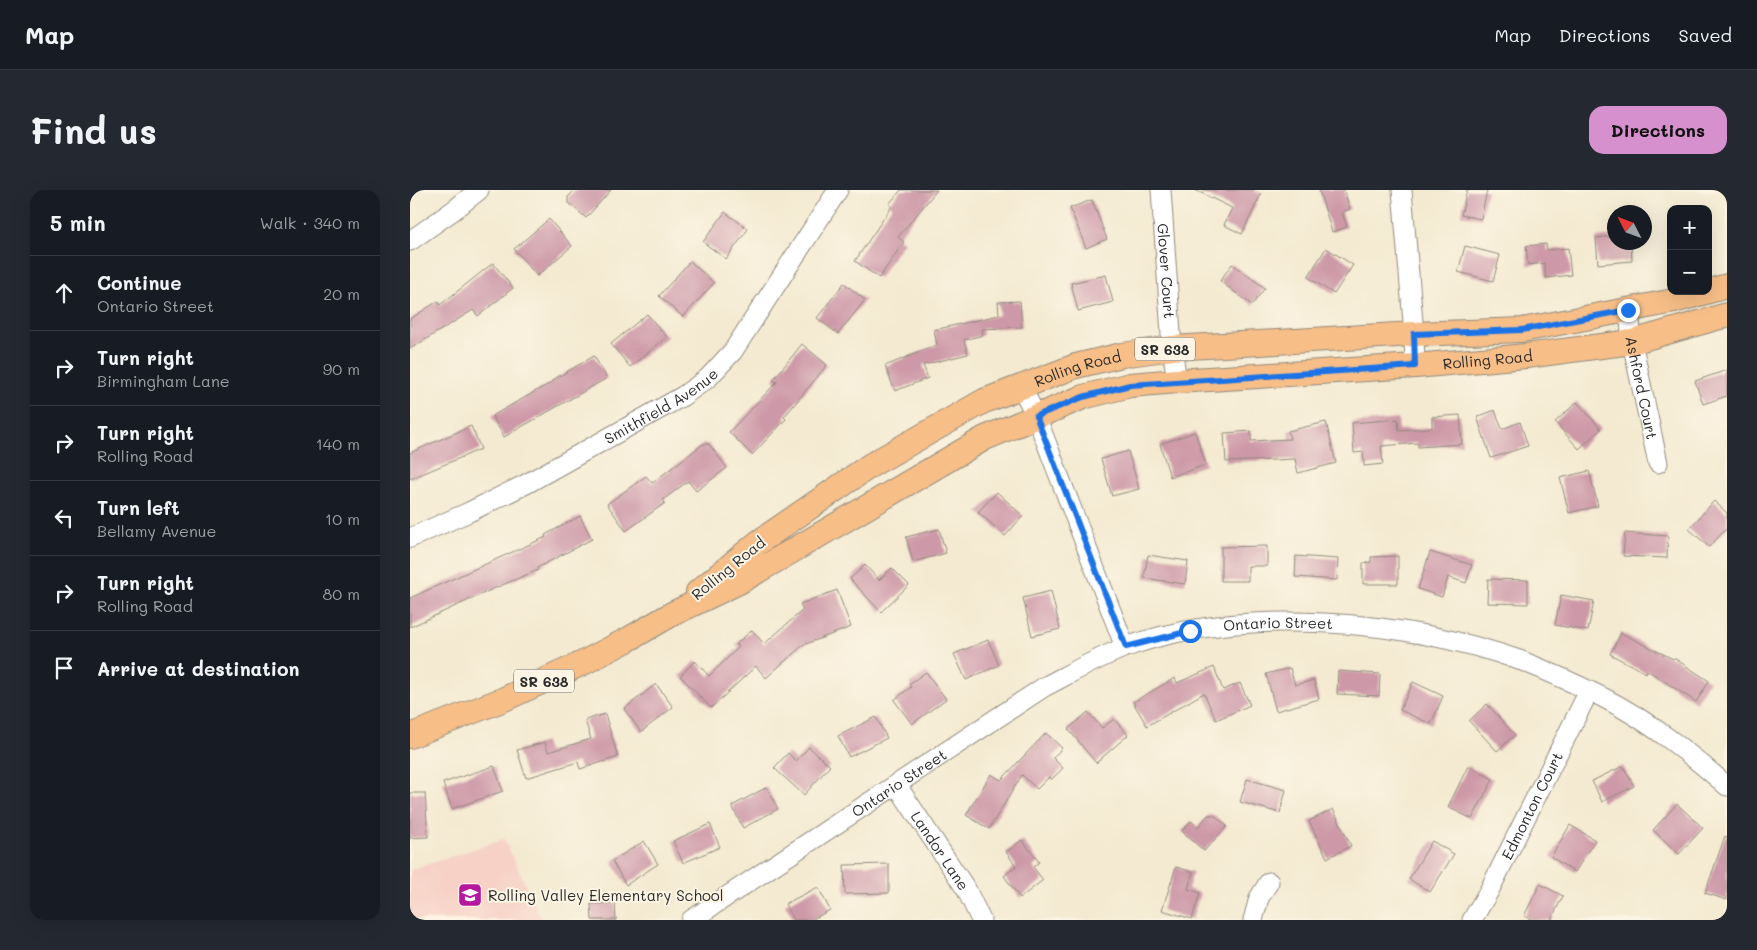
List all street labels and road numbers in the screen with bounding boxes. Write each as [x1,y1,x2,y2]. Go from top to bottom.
street label: Glover Court [1153,223,1180,319]
street label: Ashford Court [1622,336,1663,441]
road number: SR 638 [1135,338,1195,360]
street label: Rolling Road [1442,345,1534,373]
street label: Rolling Road [1031,346,1123,391]
street label: Smithfield Avenue [601,364,722,448]
street label: Rolling Road [687,532,769,604]
street label: Ontario Street [1222,612,1334,635]
road number: SR 638 [514,670,574,692]
street label: Ontario Street [847,744,950,821]
street label: Edmonton Court [1496,748,1567,863]
street label: Landor Lane [907,807,974,894]

